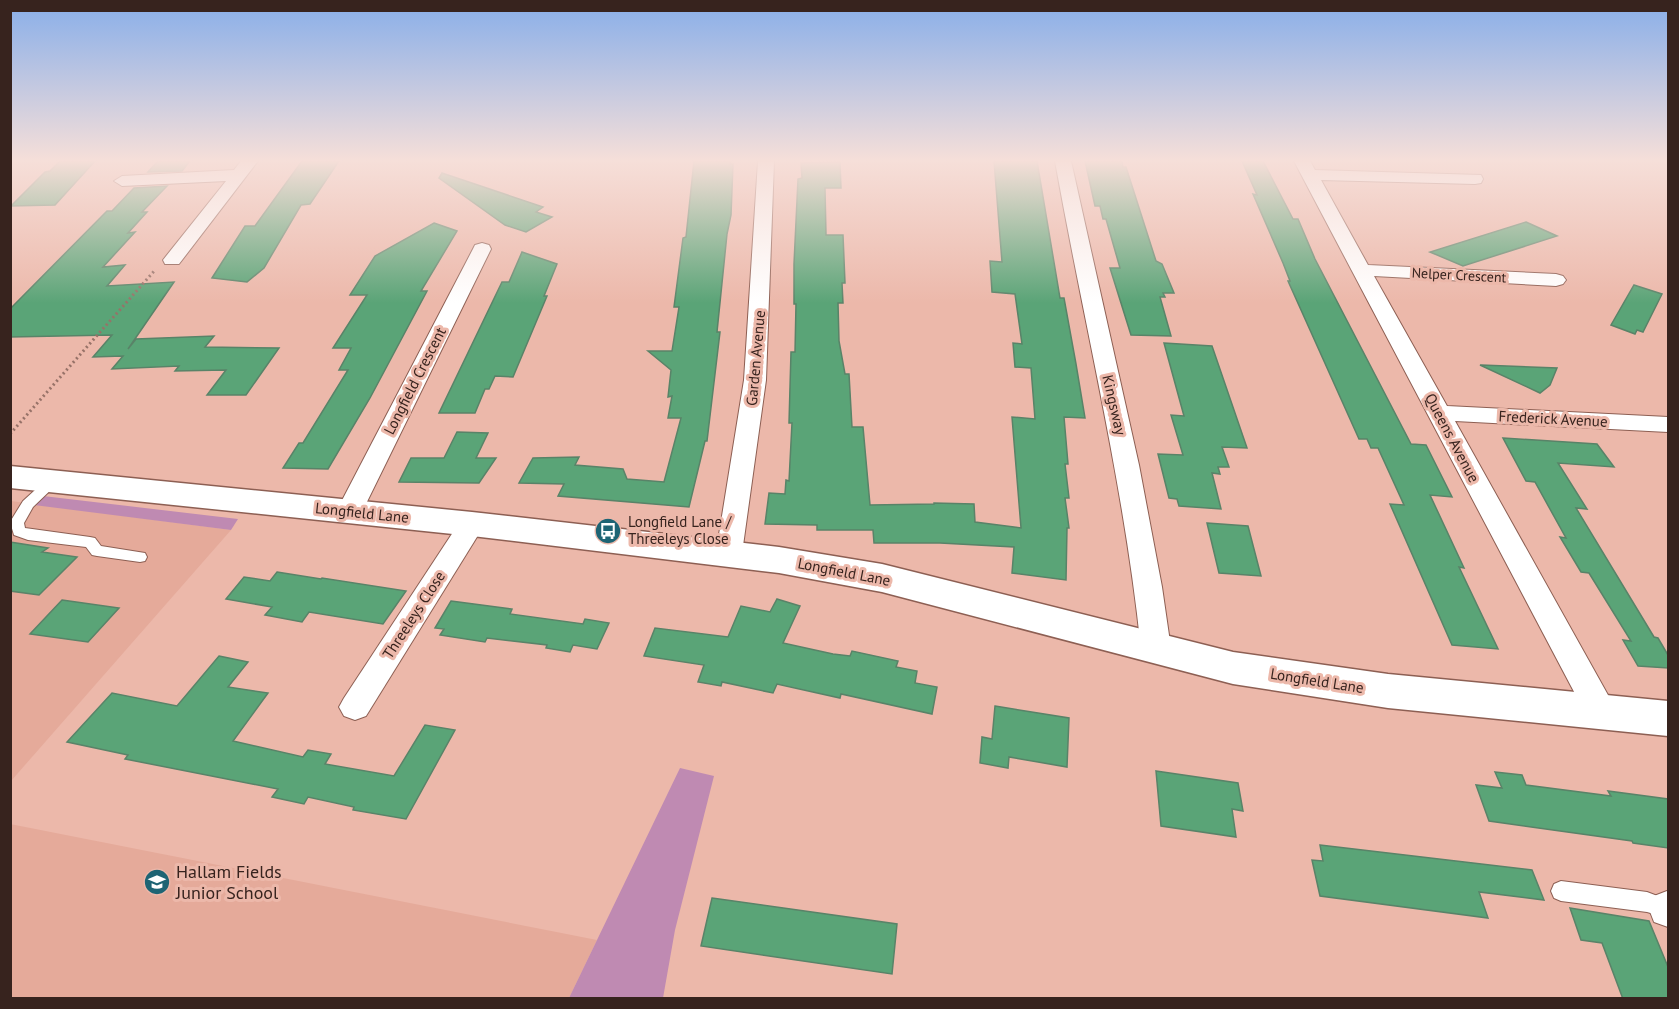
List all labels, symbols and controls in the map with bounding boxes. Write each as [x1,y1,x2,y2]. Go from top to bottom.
street label: Nelper Crescent [1411,264,1507,286]
street label: Garden Avenue [742,309,769,407]
street label: Longfield Crescent [379,324,450,438]
street label: Kingsway [1098,373,1131,437]
street label: Queens Avenue [1421,390,1484,486]
street label: Frederick Avenue [1498,406,1608,431]
street label: Longfield Lane [314,498,410,527]
place label: Longfield Lane / Threeleys Close [628,512,732,548]
bus stop icon: Longfield Lane / Threeleys Close [593,516,623,546]
street label: Longfield Lane [796,553,892,590]
street label: Threeleys Close [378,567,449,662]
street label: Longfield Lane [1269,664,1365,697]
place label: Hallam Fields Junior School [175,860,282,904]
school or university icon: Hallam Fields Junior School [142,867,172,897]

